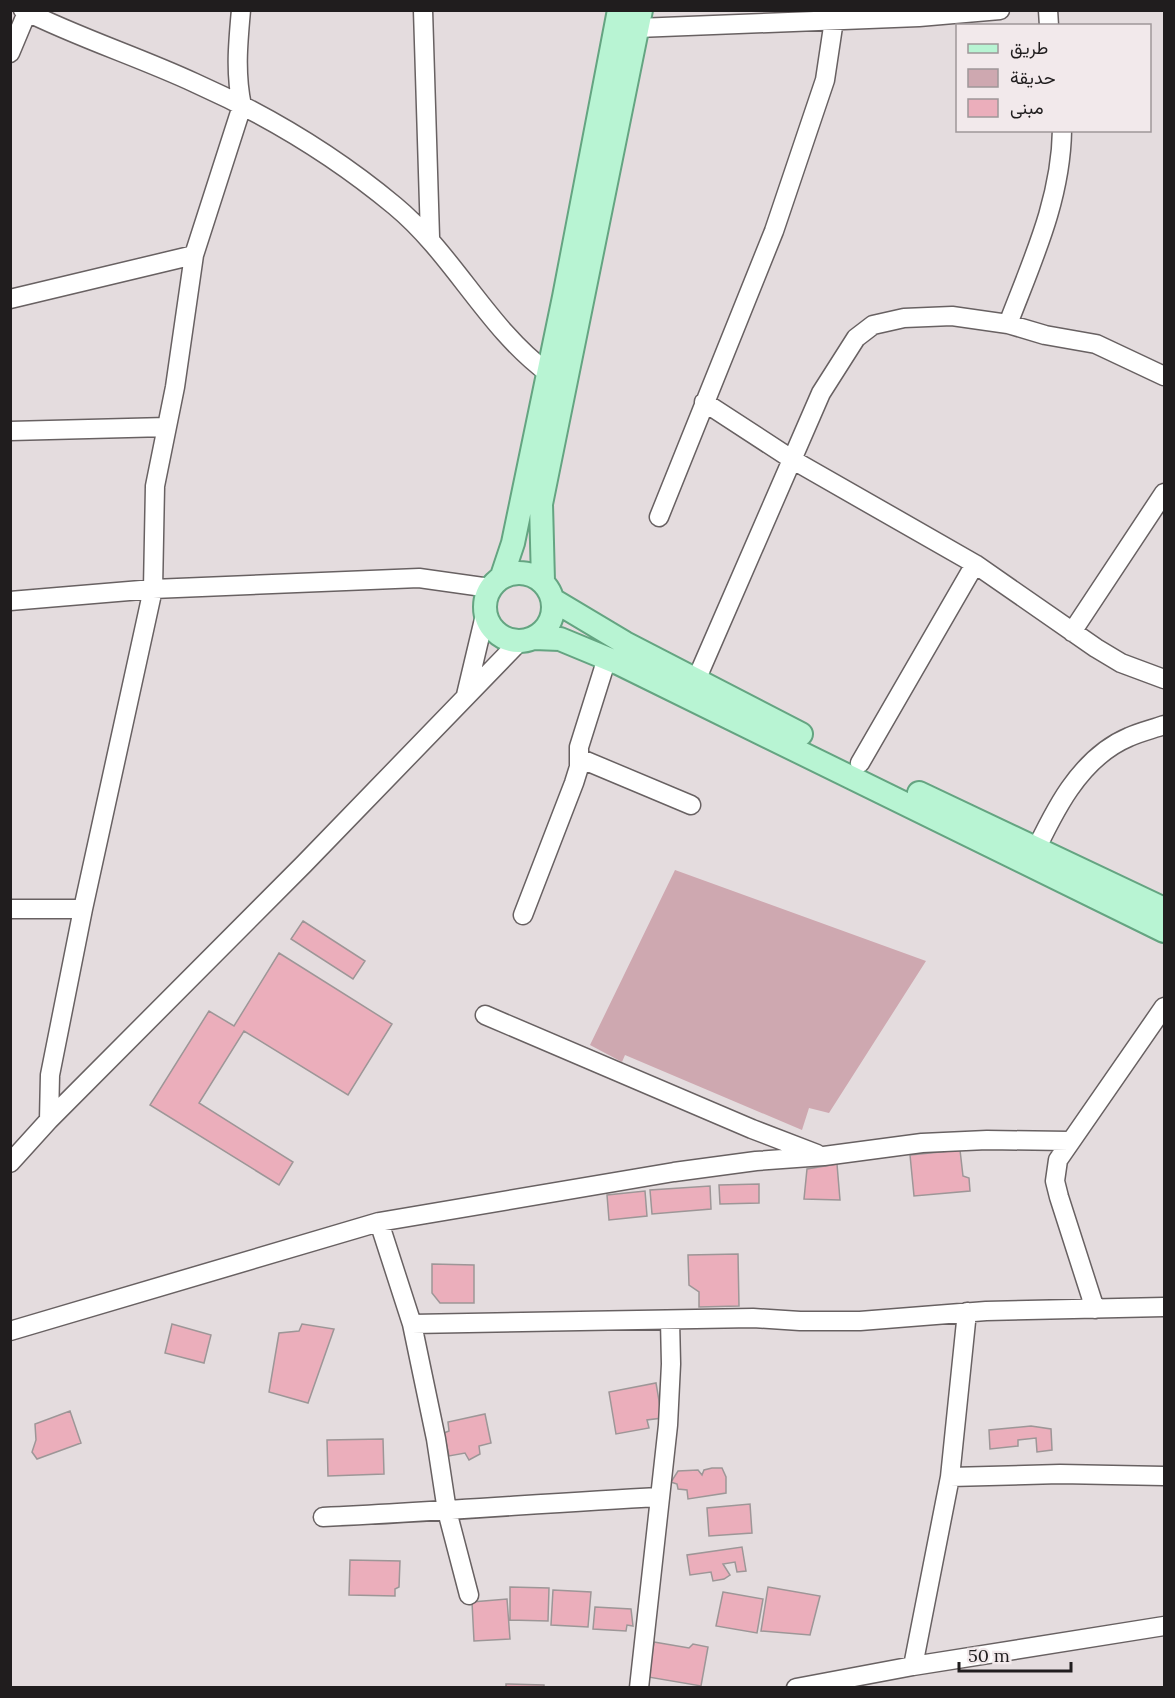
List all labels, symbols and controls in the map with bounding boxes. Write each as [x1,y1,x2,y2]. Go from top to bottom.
legend [956,24,1151,132]
text: طريق [1010,36,1048,59]
text: حديقة [1010,66,1056,89]
text: مبنى [1010,96,1044,119]
scale bar [959,1635,1072,1673]
text: 50 m [968,1644,1010,1667]

